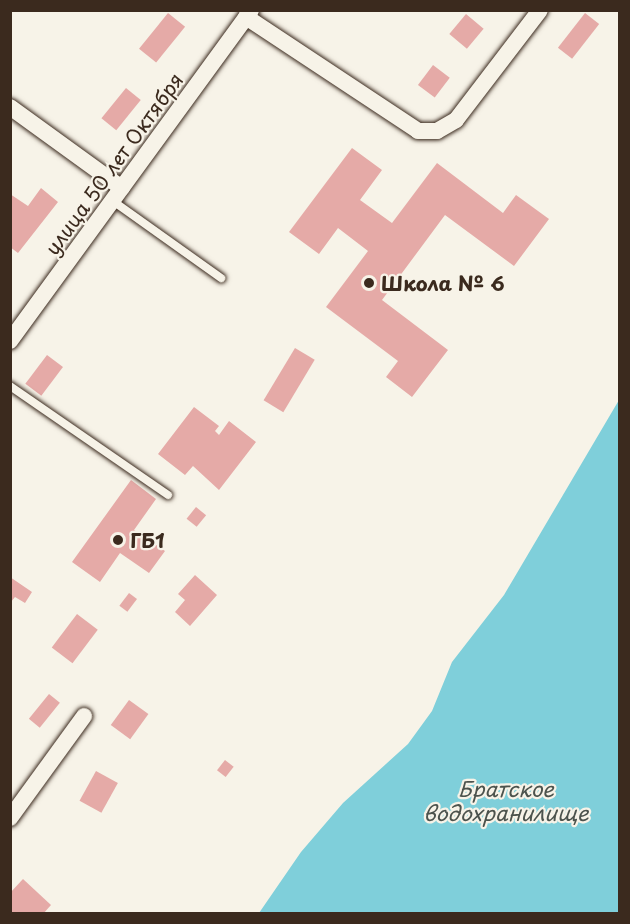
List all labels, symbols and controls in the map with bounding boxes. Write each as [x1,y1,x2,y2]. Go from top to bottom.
street label: улица 50 лет Октября [39,68,189,260]
place label: Школа № 6 [381,271,505,295]
marker: Школа № 6 [362,276,376,290]
place label: ГБ1 [130,528,165,552]
marker: ГБ1 [111,533,125,547]
water label: Братское водохранилище [423,775,589,825]

